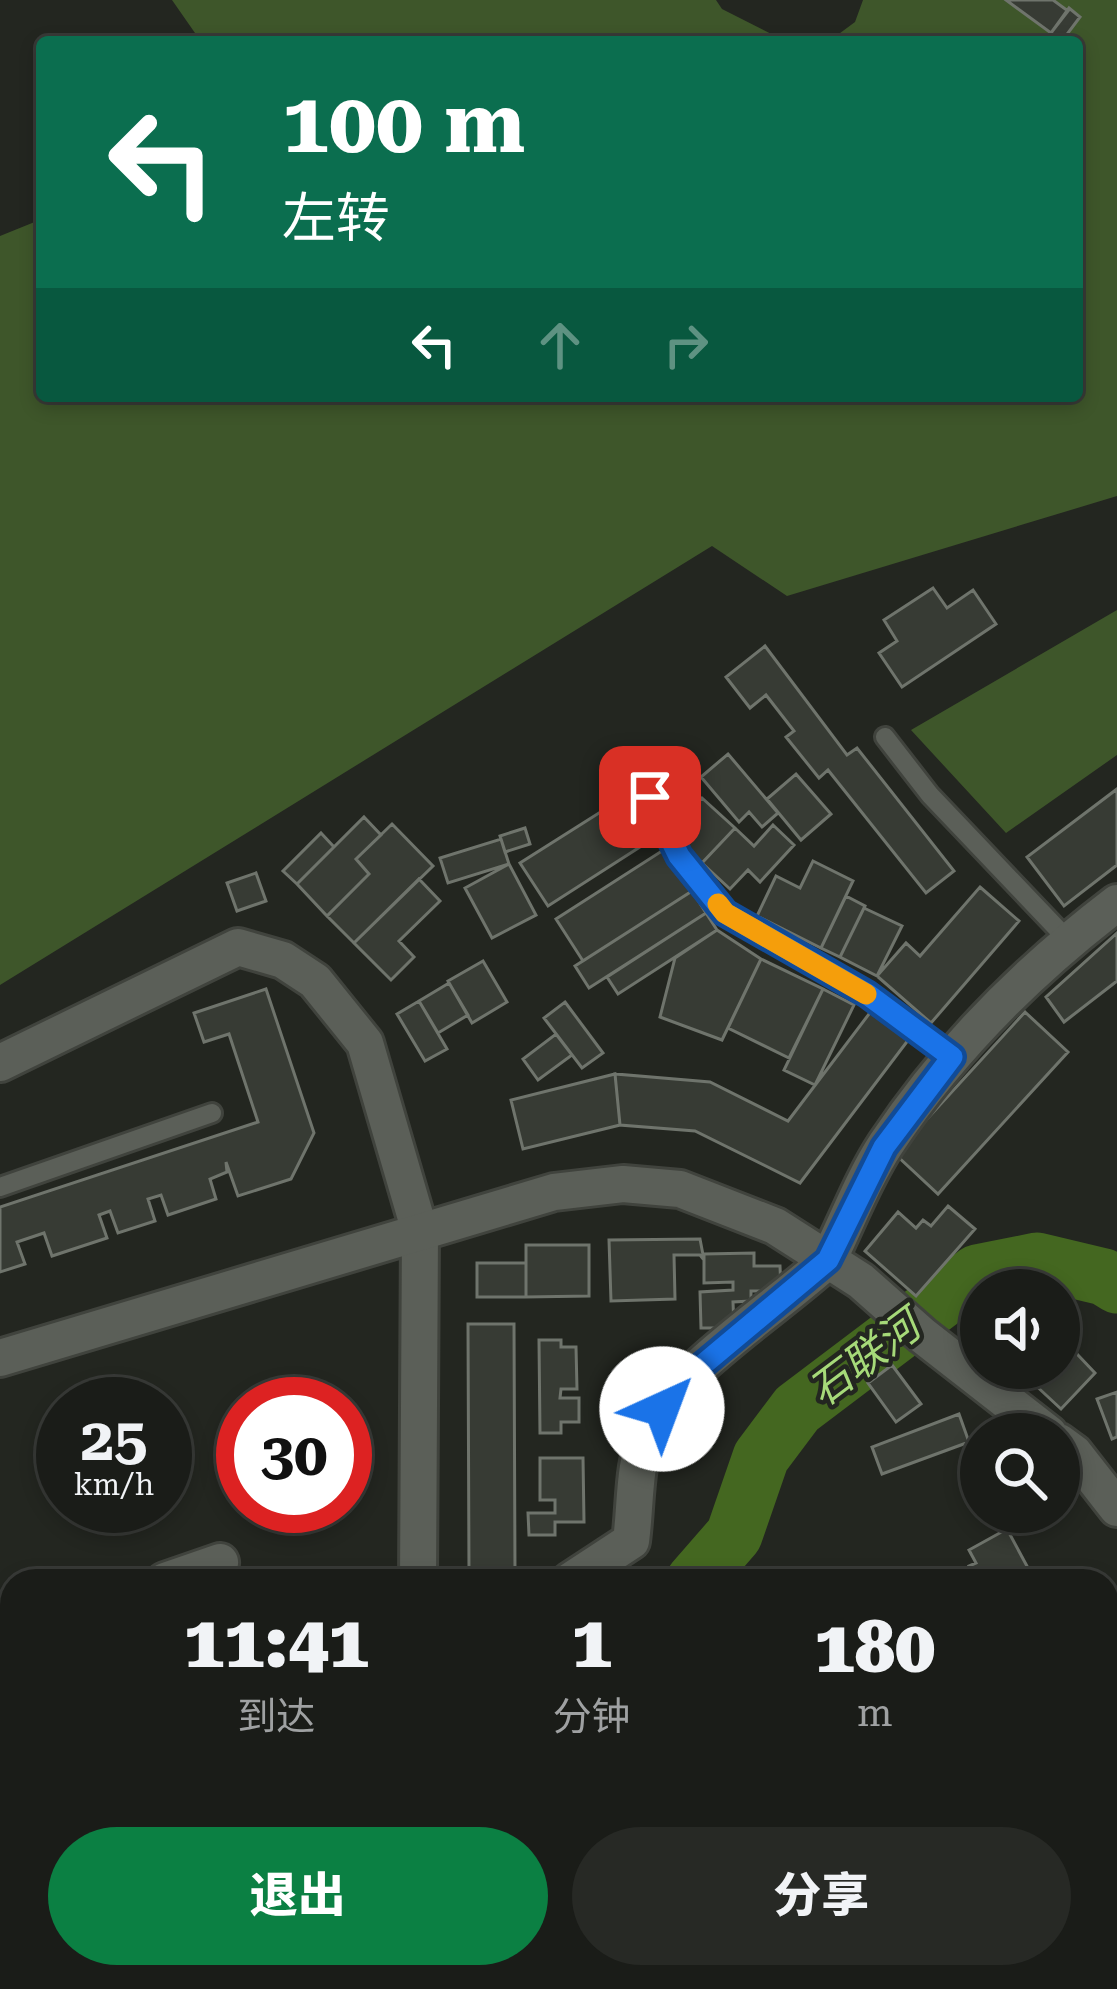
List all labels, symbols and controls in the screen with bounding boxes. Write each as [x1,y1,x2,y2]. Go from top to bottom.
text: 100 m [282,74,525,172]
icon: left [84,84,240,240]
text: 左转 [282,187,390,250]
icon: left [401,312,467,378]
icon: ahead [527,312,593,378]
icon: right [653,312,719,378]
pin [599,746,701,848]
icon: arrive [617,764,683,830]
map controls [960,1269,1080,1533]
button: sound [960,1269,1080,1389]
water label: 石联河 [799,1297,935,1416]
position arrow [599,1346,725,1472]
speed limit sign: 30 [216,1377,372,1533]
text: 25 [80,1404,148,1475]
button: search [960,1413,1080,1533]
text: km/h [74,1467,154,1502]
text: 11:41 [184,1600,369,1685]
text: 1 [571,1600,612,1685]
text: 180 [814,1605,935,1690]
text: m [857,1690,893,1736]
text: 到达 [237,1694,315,1740]
text: 分钟 [553,1694,631,1740]
button: 退出 [48,1827,548,1965]
button: 分享 [572,1827,1071,1965]

